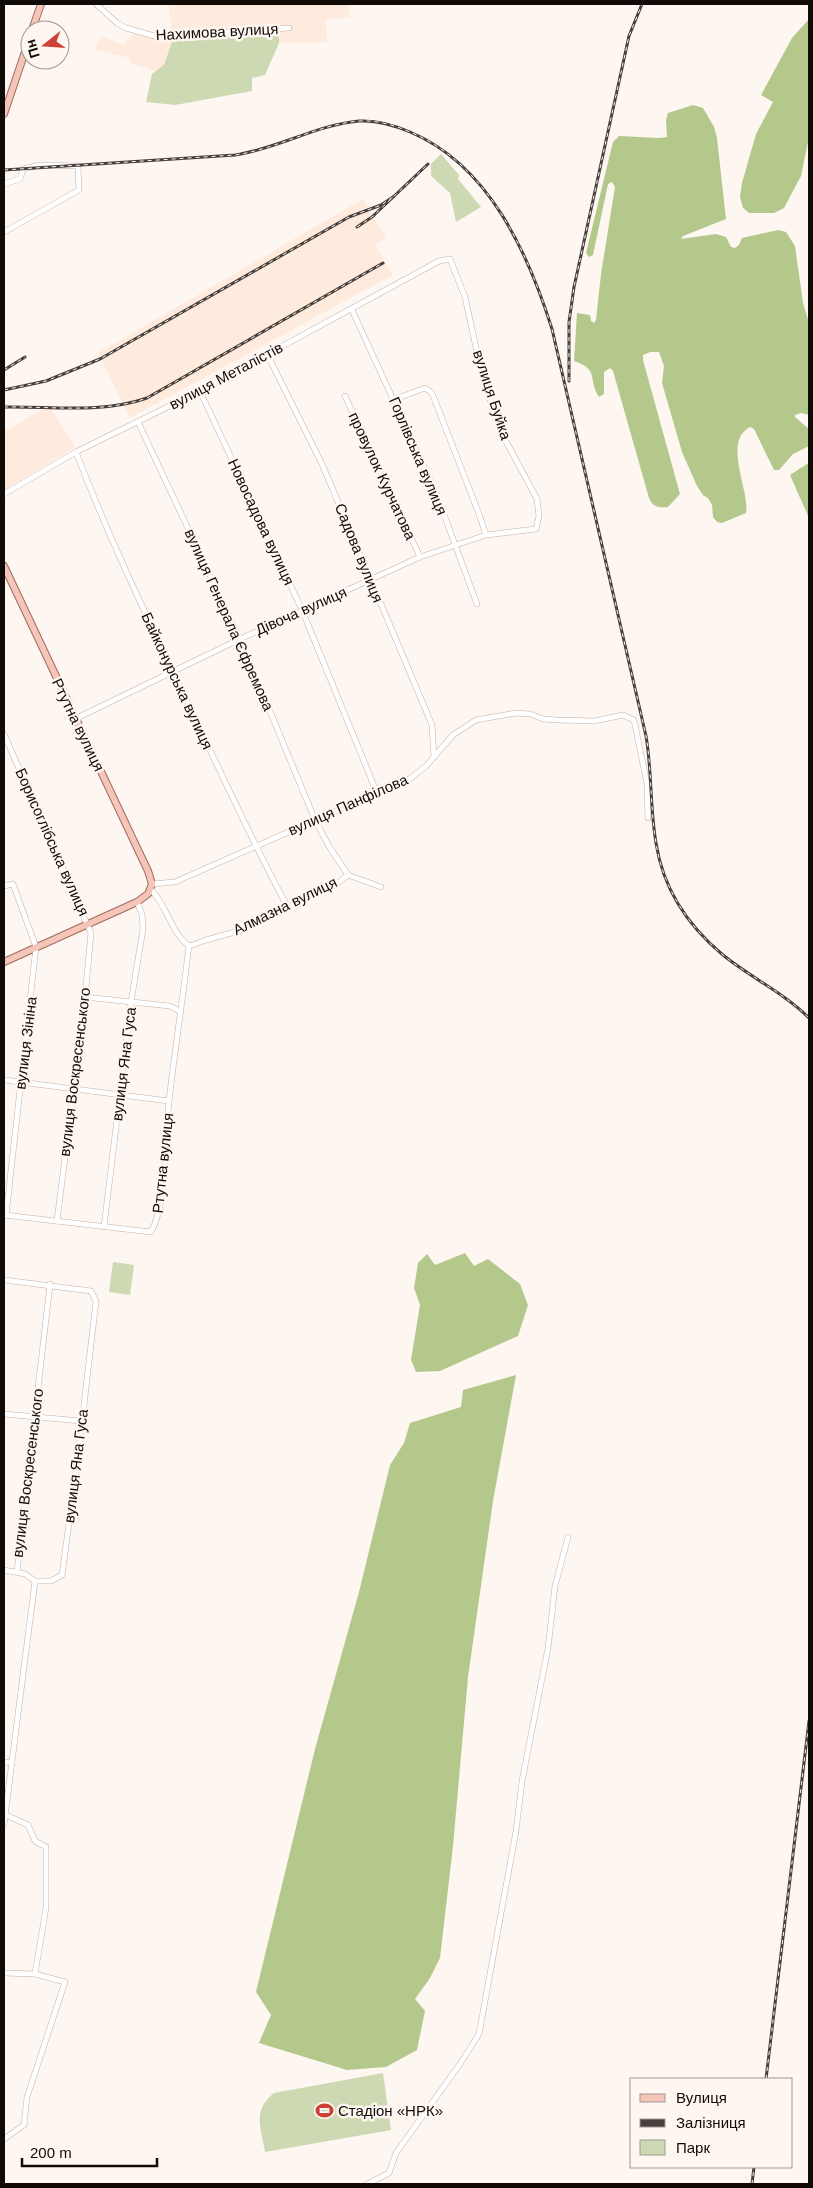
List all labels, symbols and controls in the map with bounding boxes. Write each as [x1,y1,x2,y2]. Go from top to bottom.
north arrow [20,20,70,70]
street label: Нахимова вулиця [155,20,279,43]
text: Пн [22,38,43,60]
street label: вулиця Металістів [166,338,285,413]
street label: вулиця Буйка [470,348,515,443]
street label: Горлівська вулиця [386,394,451,517]
street label: провулок Курчатова [345,409,420,543]
street label: Новосадова вулиця [225,456,298,588]
street label: Садова вулиця [332,501,387,605]
street label: вулиця Генерала Єфремова [182,526,278,714]
street label: Дівоча вулиця [252,583,349,638]
street label: Байконурська вулиця [138,610,217,752]
street label: Ртутна вулиця [49,676,108,774]
street label: Борисоглібська вулиця [12,765,93,918]
street label: вулиця Панфілова [285,770,411,839]
street label: Алмазна вулиця [230,873,340,938]
street label: вулиця Воскресенського [56,987,93,1157]
street label: вулиця Зініна [11,995,40,1090]
street label: вулиця Яна Гуса [108,1005,139,1122]
street label: Ртутна вулиця [149,1112,176,1214]
street label: вулиця Воскресенського [9,1388,46,1558]
street label: вулиця Яна Гуса [60,1407,91,1524]
legend [630,2078,793,2168]
text: Вулиця [676,2089,727,2106]
sports icon: Стадіон «НРК» [314,2101,334,2121]
place label: Стадіон «НРК» [338,2102,443,2119]
text: Залізниця [676,2114,746,2131]
scale bar [22,2136,158,2168]
text: Парк [676,2139,710,2156]
text: 200 m [30,2144,72,2161]

